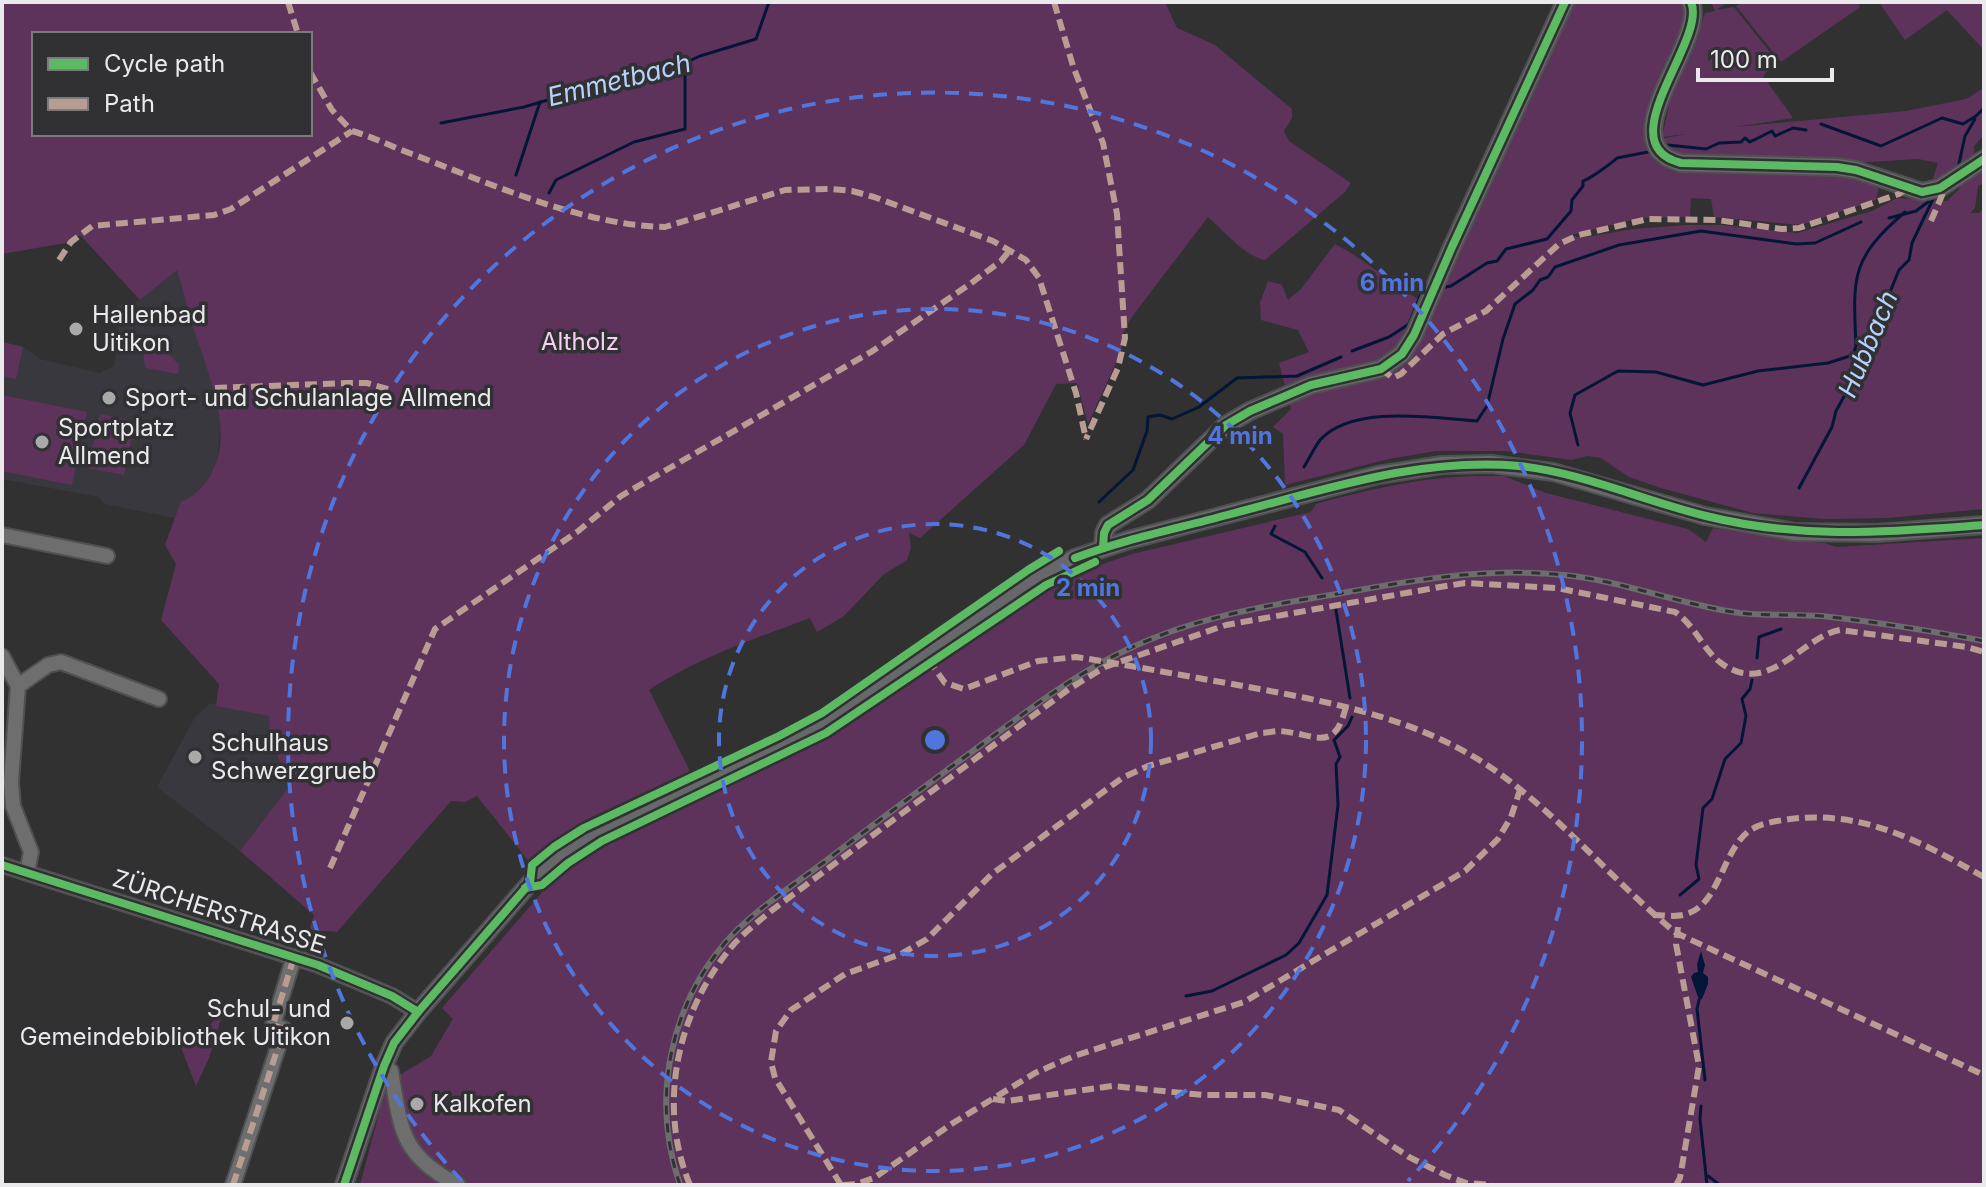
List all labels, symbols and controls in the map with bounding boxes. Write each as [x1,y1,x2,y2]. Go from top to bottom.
legend [32,32,312,136]
scale bar [1698,32,1832,82]
text: 100 m [1710,45,1778,74]
water label: Emmetbach [544,47,694,112]
text: Cycle path [104,49,225,78]
text: Path [104,89,155,118]
text: 6 min [1360,268,1424,297]
water label: Hubbach [1831,286,1904,402]
place label: Hallenbad Uitikon [92,300,206,357]
marker: Hallenbad Uitikon [67,320,85,338]
park label: Altholz [541,327,619,356]
place label: Sport- und Schulanlage Allmend [125,383,492,412]
marker: Sport- und Schulanlage Allmend [100,389,118,407]
place label: Sportplatz Allmend [58,413,175,470]
text: 4 min [1207,421,1273,450]
marker: Sportplatz Allmend [33,433,51,451]
text: 2 min [1056,573,1120,602]
centre of rings [921,726,949,754]
place label: Schulhaus Schwerzgrueb [211,728,376,785]
marker: Schulhaus Schwerzgrueb [186,748,204,766]
street label: ZÜRCHERSTRASSE [109,863,329,960]
place label: Schul- und Gemeindebibliothek Uitikon [20,994,331,1051]
marker: Schul- und Gemeindebibliothek Uitikon [338,1014,356,1032]
place label: Kalkofen [433,1089,532,1118]
marker: Kalkofen [408,1095,426,1113]

